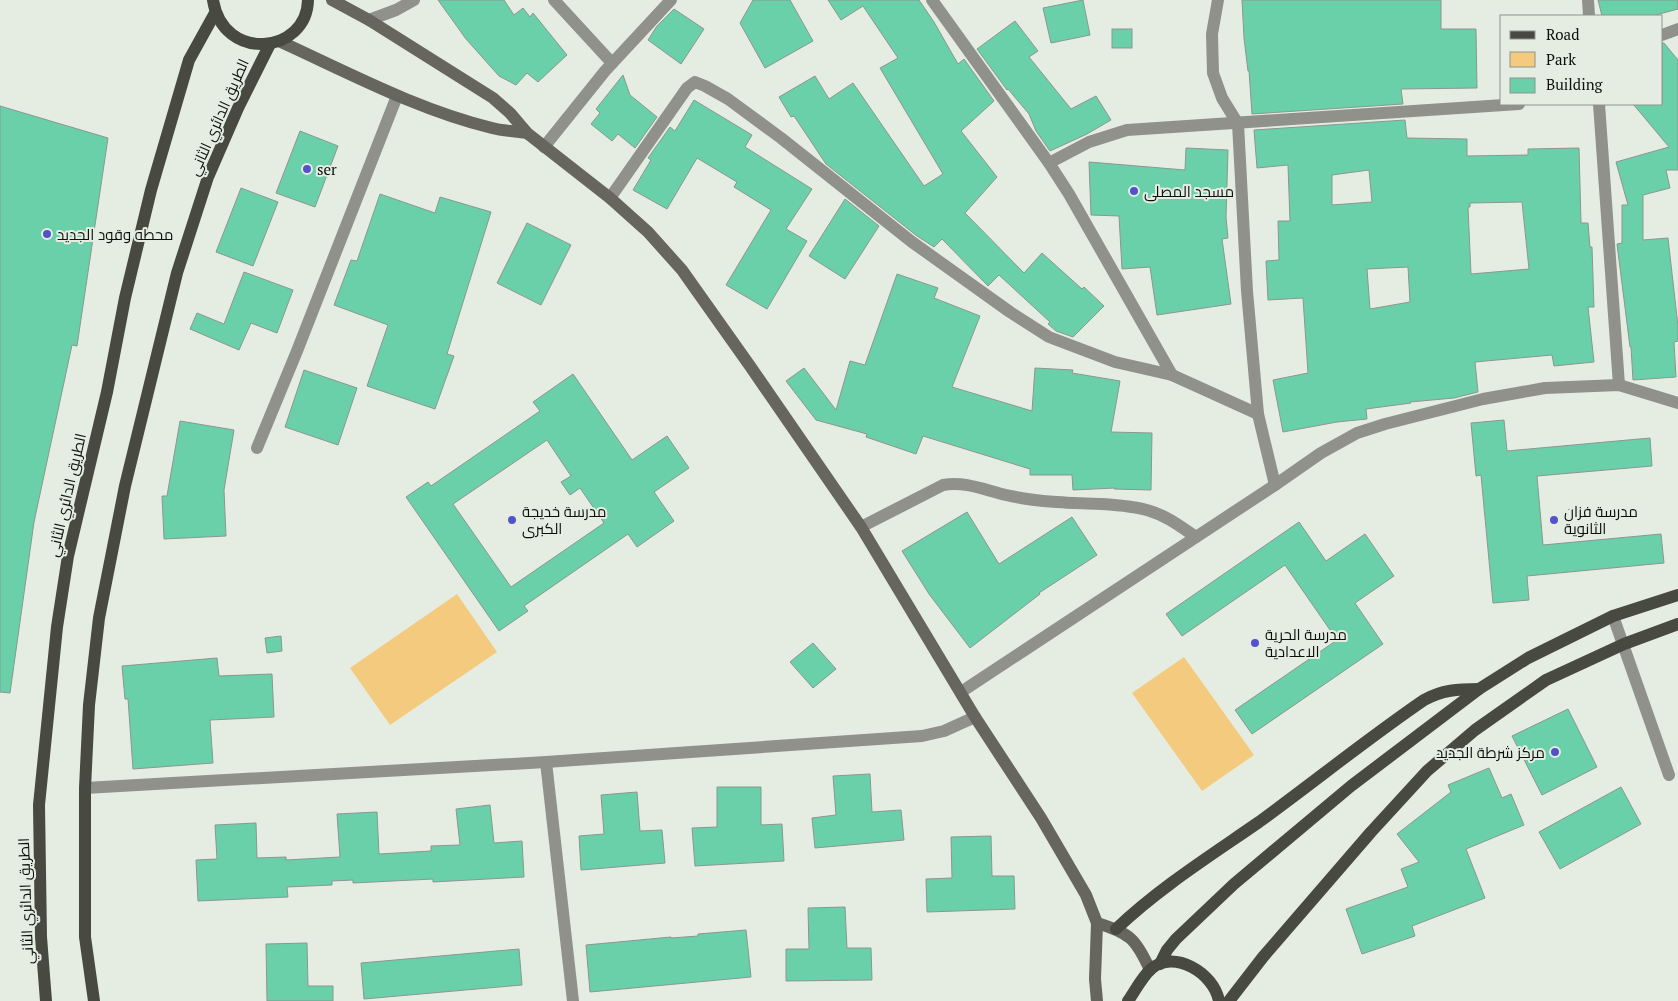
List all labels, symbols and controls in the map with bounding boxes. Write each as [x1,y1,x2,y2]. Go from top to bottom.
legend [1500,15,1663,105]
text: Road [1546,24,1579,44]
text: Park [1546,49,1576,69]
street label: الطريق الدائري الثاني [183,55,256,180]
text: Building [1546,74,1604,94]
place label: ser [317,159,337,179]
marker: ser [301,163,313,175]
place label: مسجد المصلى [1144,181,1234,202]
marker: مسجد المصلى [1128,185,1140,197]
place label: محطه وقود الجديد [57,224,173,244]
marker: محطه وقود الجديد [41,228,53,240]
street label: الطريق الدائري الثاني [42,431,93,559]
place label: مدرسة خديجة الكبرى [522,501,606,539]
place label: مدرسة فزان الثانوية [1564,501,1638,538]
marker: مدرسة خديجة الكبرى [506,514,518,526]
marker: مدرسة فزان الثانوية [1548,514,1560,526]
place label: مدرسة الحرية الاعدادية [1265,624,1347,661]
marker: مدرسة الحرية الاعدادية [1249,637,1261,649]
place label: مركز شرطة الجديد [1436,742,1545,762]
marker: مركز شرطة الجديد [1549,746,1561,758]
street label: الطريق الدائري الثاني [13,837,40,964]

